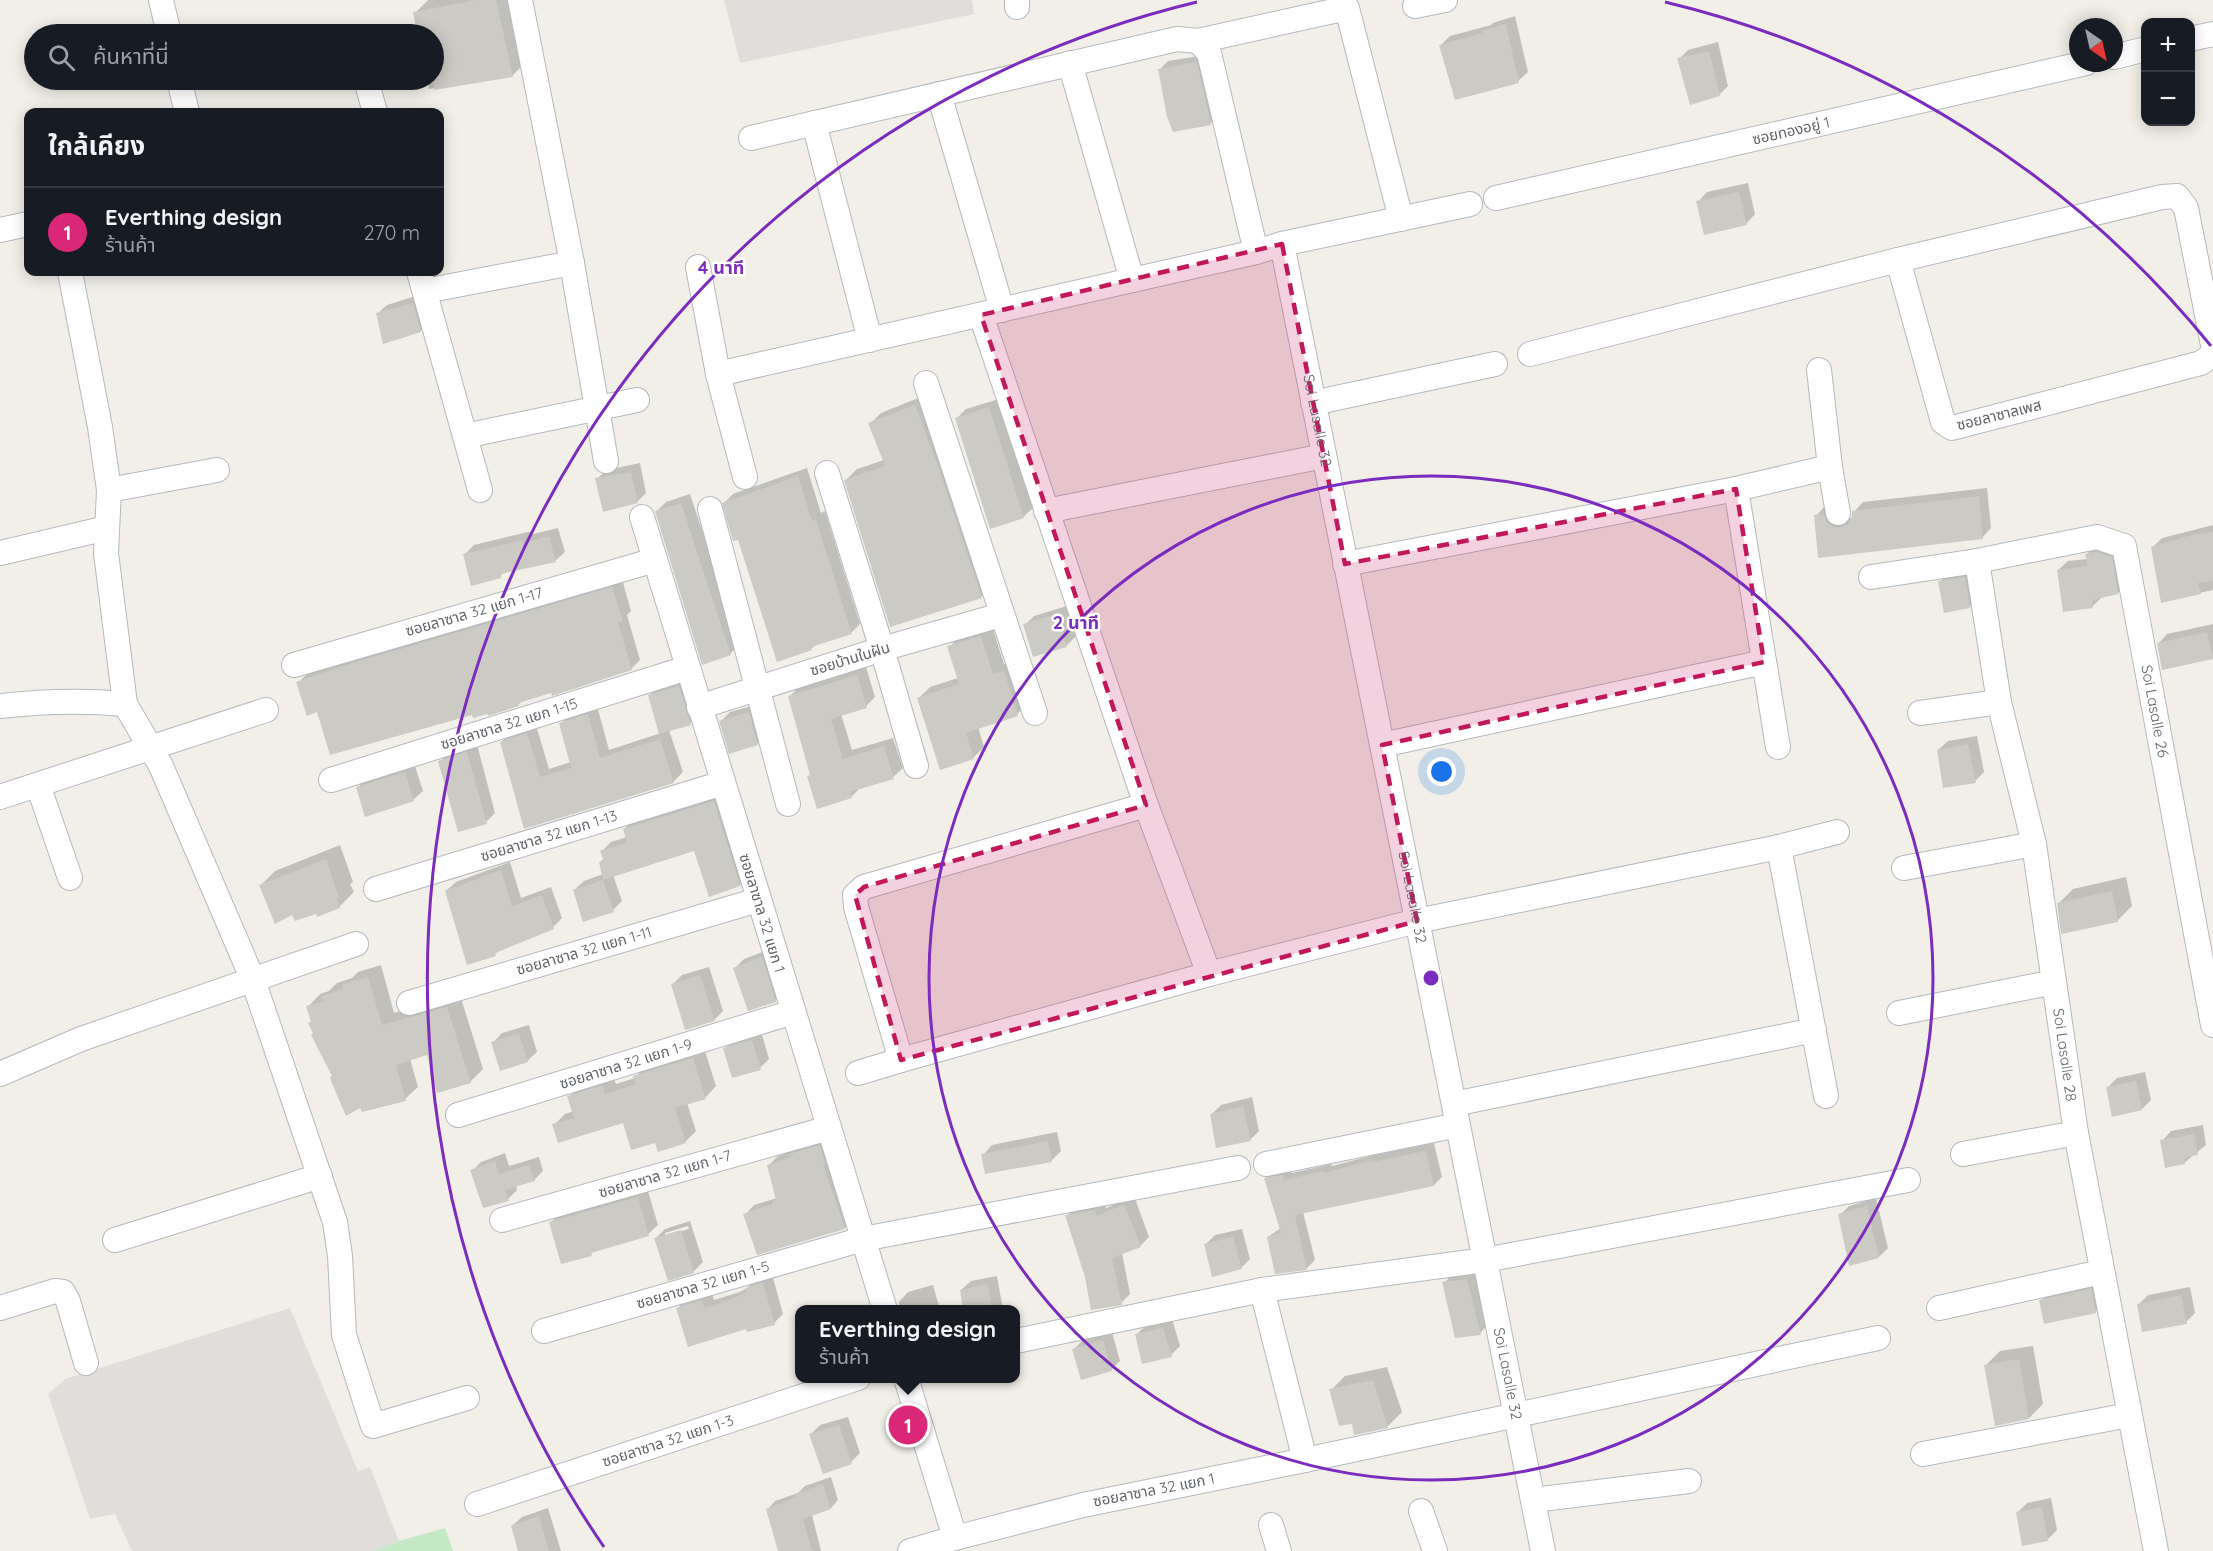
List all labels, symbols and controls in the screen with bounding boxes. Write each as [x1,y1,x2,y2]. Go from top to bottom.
north arrow [2069,18,2123,72]
map controls [2141,18,2195,126]
button: + [2141,18,2195,72]
search box [24,24,444,90]
icon: search [45,41,78,74]
text: ค้นหาที่นี่ [93,42,169,70]
button: − [2141,72,2195,126]
street label: ซอยทองอยู่ 1 [1750,112,1831,149]
text: ใกล้เคียง [48,129,145,162]
text: Everthing design [105,203,282,231]
text: 1 [64,220,71,245]
text: 270 m [363,220,420,245]
text: ร้านค้า [105,232,156,257]
text: 4 นาที [698,256,744,279]
street label: Soi Lasalle 32 [1299,373,1336,468]
street label: ซอยลาซาลเพส [1955,395,2044,434]
street label: ซอยลาซาล 32 แยก 1-17 [403,583,545,640]
text: 2 นาที [1053,611,1099,634]
street label: ซอยบ้านในฝัน [808,637,892,680]
street label: Soi Lasalle 26 [2137,663,2173,759]
street label: ซอยลาซาล 32 แยก 1-15 [438,694,580,753]
your location [1427,757,1456,786]
street label: ซอยลาซาล 32 แยก 1-13 [478,806,620,865]
street label: Soi Lasalle 32 [1394,849,1431,945]
street label: ซอยลาซาล 32 แยก 1 [735,851,790,975]
street label: ซอยลาซาล 32 แยก 1-11 [514,922,654,979]
centre of rings [1421,968,1441,988]
street label: Soi Lasalle 28 [2049,1007,2081,1103]
street label: ซอยลาซาล 32 แยก 1-9 [557,1034,694,1093]
street label: ซอยลาซาล 32 แยก 1-7 [596,1145,734,1202]
street label: ซอยลาซาล 32 แยก 1-5 [634,1256,772,1313]
popup [795,1305,1020,1383]
text: Everthing design [819,1315,996,1343]
street label: Soi Lasalle 32 [1490,1326,1527,1421]
text: ร้านค้า [819,1344,869,1369]
pin: 1 [888,1402,928,1448]
street label: ซอยลาซาล 32 แยก 1-3 [600,1410,736,1471]
street label: ซอยลาซาล 32 แยก 1 [1091,1468,1216,1511]

